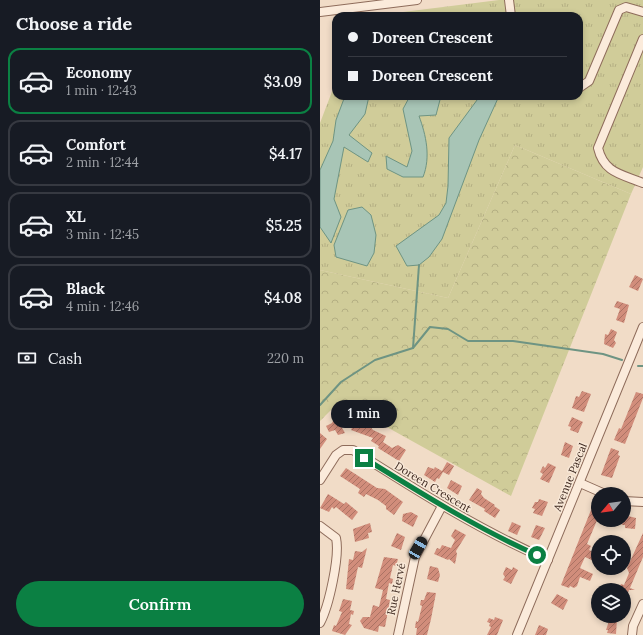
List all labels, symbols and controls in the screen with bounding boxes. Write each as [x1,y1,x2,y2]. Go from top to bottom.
text: Choose a ride [16,12,132,35]
text: Doreen Crescent [372,28,493,47]
icon: car [18,63,54,99]
text: Economy [66,63,131,82]
text: Doreen Crescent [372,66,493,85]
text: $3.09 [264,72,302,91]
text: 1 min · 12:43 [66,82,137,99]
icon: car [18,135,54,171]
text: Comfort [66,135,126,154]
text: $4.17 [269,144,302,163]
text: 2 min · 12:44 [66,154,139,171]
icon: car [18,207,54,243]
text: XL [66,207,86,226]
text: $5.25 [266,216,302,235]
text: 3 min · 12:45 [66,226,139,243]
icon: car [18,279,54,315]
text: Black [66,279,105,298]
text: $4.08 [264,288,302,307]
text: 4 min · 12:46 [66,298,139,315]
icon: cash [16,347,38,369]
text: Cash [48,349,82,368]
text: 220 m [267,350,304,367]
callout: 1 min [331,400,397,428]
text: 1 min [348,405,380,422]
street label: Avenue Pascal [550,441,590,514]
route end [355,449,373,467]
street label: Doreen Crescent [392,459,474,516]
north arrow [591,487,631,527]
map controls [591,487,631,623]
car [407,535,429,561]
button: locate [591,535,631,575]
route start [528,546,546,564]
street label: Rue Hervé [384,562,408,616]
button: Confirm [16,581,304,627]
button: layers [591,583,631,623]

